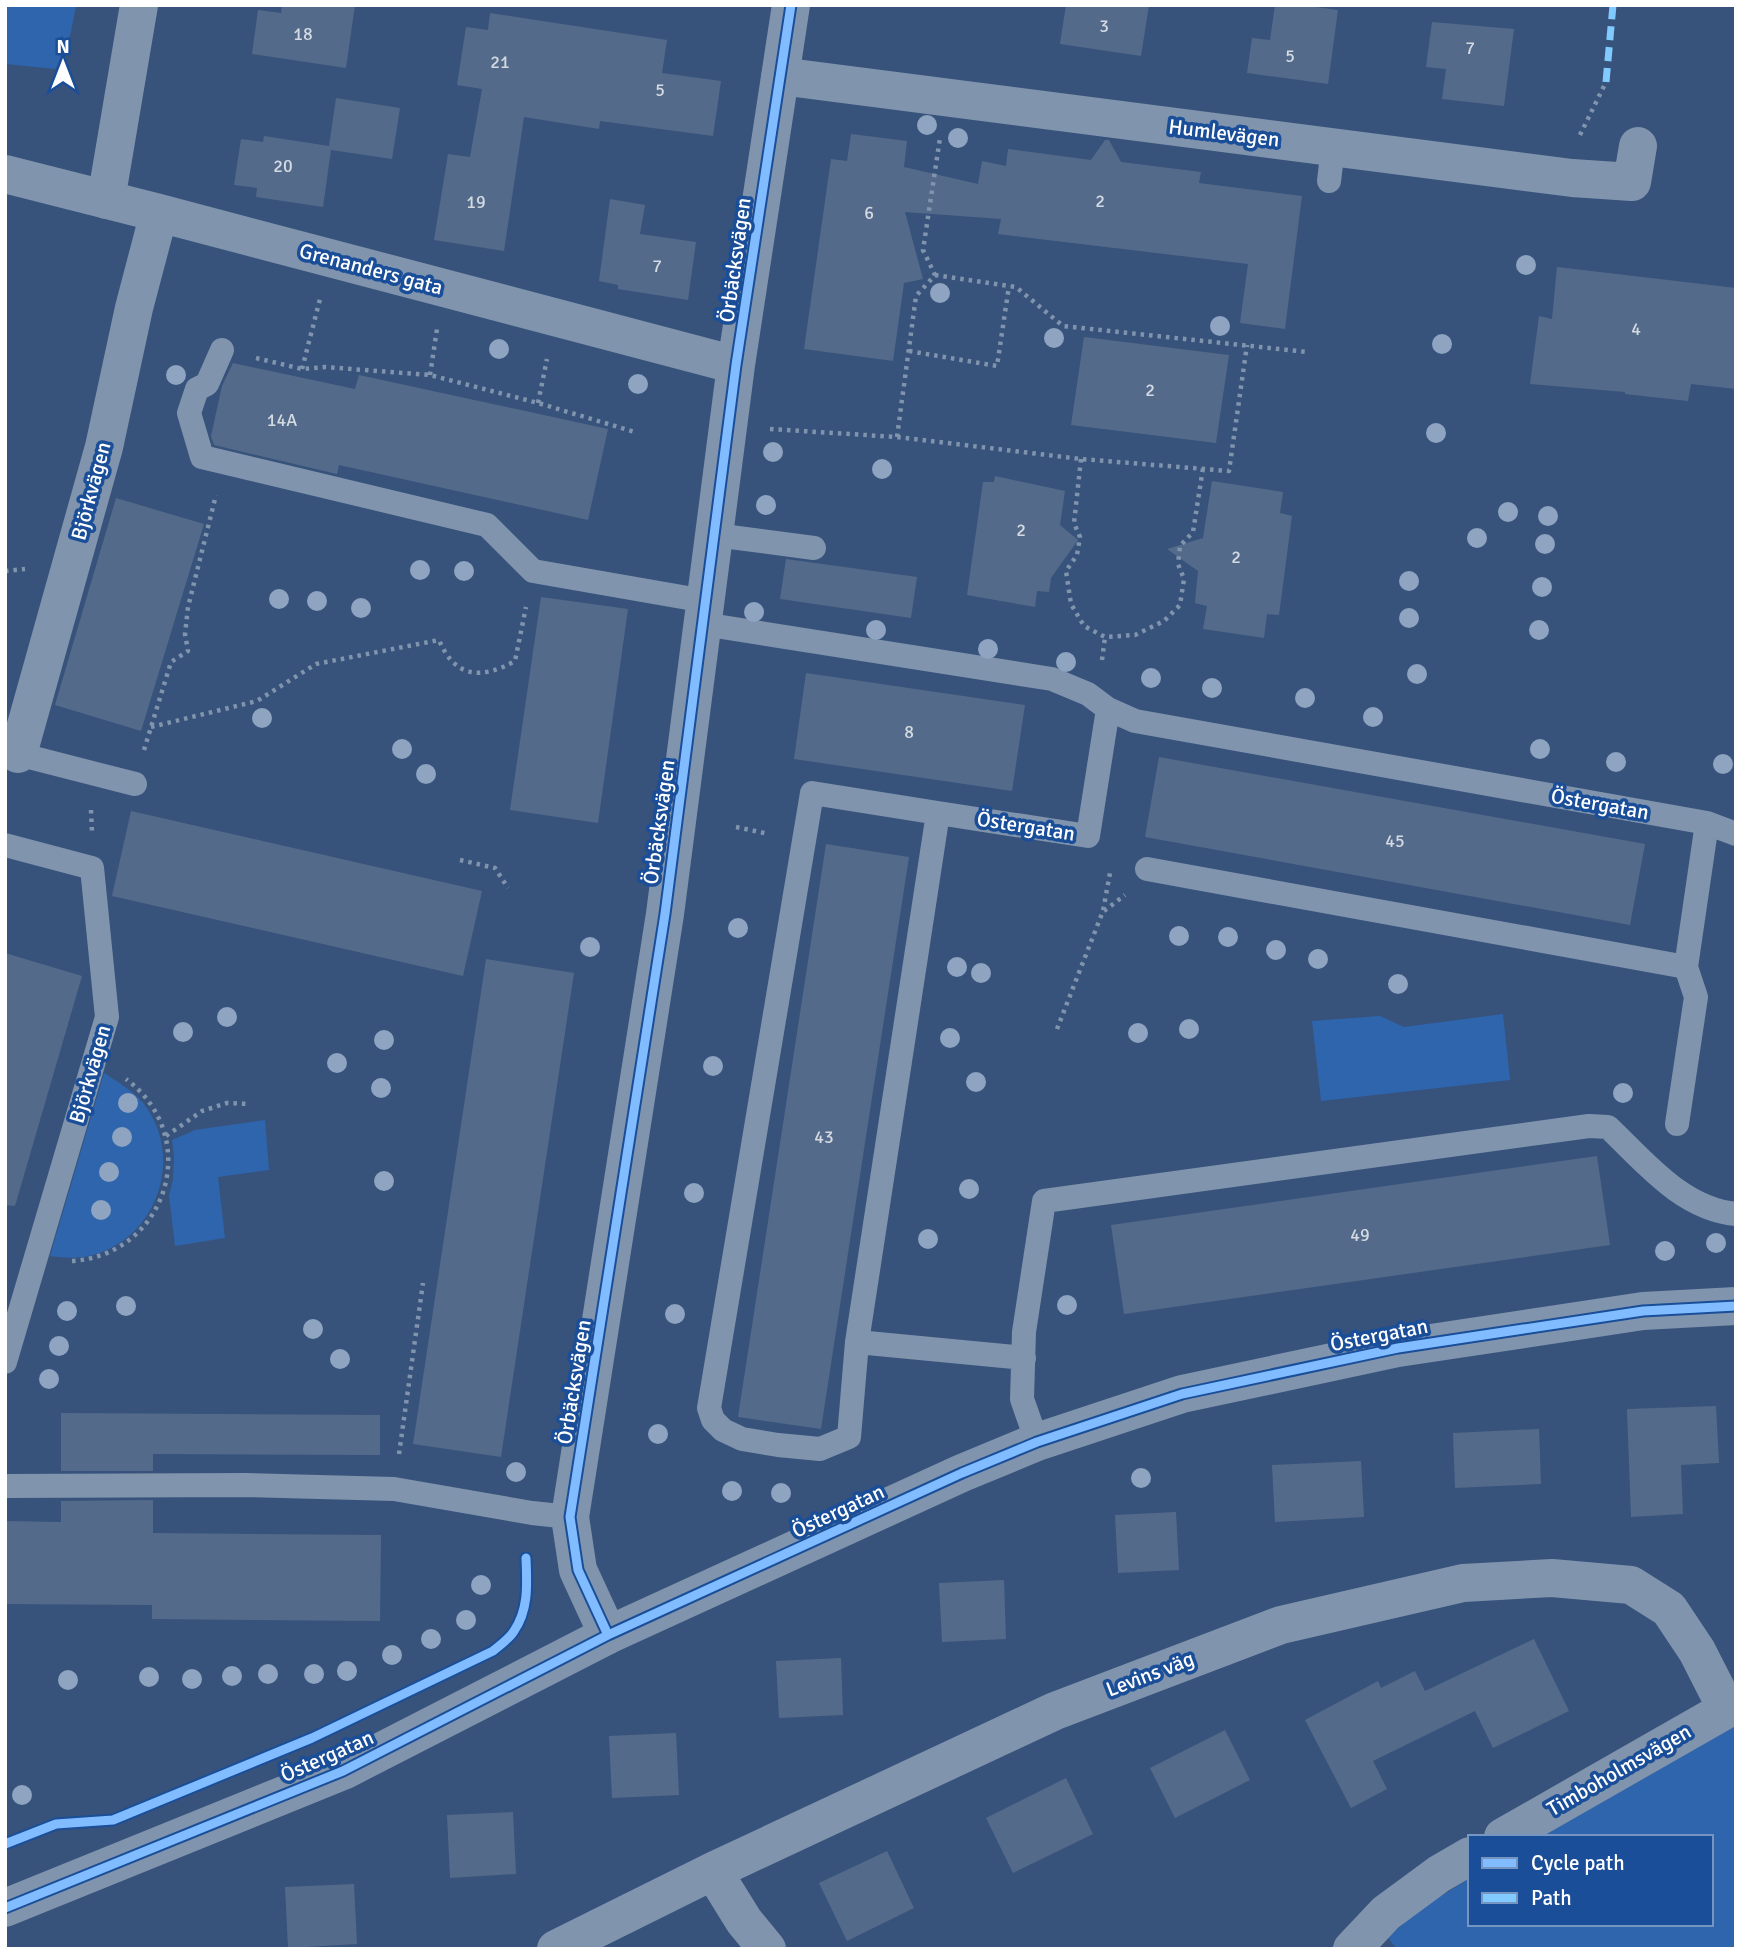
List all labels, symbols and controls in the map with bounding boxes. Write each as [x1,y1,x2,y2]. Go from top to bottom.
house number: 3 [1099,15,1109,37]
house number: 18 [293,23,313,45]
north arrow [28,28,98,98]
text: N [56,35,70,59]
house number: 7 [1465,37,1475,59]
house number: 5 [1285,45,1295,67]
house number: 21 [490,51,510,73]
house number: 5 [655,79,665,101]
street label: Humlevägen [1167,113,1281,153]
house number: 20 [273,155,293,177]
house number: 2 [1095,190,1105,212]
house number: 19 [466,191,486,213]
street label: Örbäcksvägen [713,196,757,324]
house number: 6 [864,202,874,224]
street label: Grenanders gata [296,237,446,301]
house number: 7 [652,255,662,277]
house number: 4 [1631,318,1641,340]
house number: 2 [1145,379,1155,401]
house number: 14A [267,409,297,431]
street label: Björkvägen [65,439,117,543]
house number: 2 [1016,519,1026,541]
house number: 2 [1231,546,1241,568]
house number: 8 [904,721,914,743]
street label: Örbäcksvägen [637,758,681,886]
street label: Östergatan [1549,783,1651,825]
street label: Östergatan [975,805,1077,847]
house number: 45 [1385,830,1405,852]
street label: Björkvägen [64,1022,116,1126]
house number: 43 [814,1126,834,1148]
house number: 49 [1350,1224,1370,1246]
street label: Östergatan [1328,1313,1430,1357]
street label: Örbäcksvägen [551,1318,597,1446]
street label: Östergatan [788,1478,888,1544]
street label: Levins väg [1102,1645,1198,1703]
street label: Timboholmsvägen [1542,1718,1696,1822]
street label: Östergatan [276,1724,378,1788]
legend [1468,1835,1713,1926]
text: Cycle path [1531,1850,1625,1876]
text: Path [1531,1885,1572,1911]

